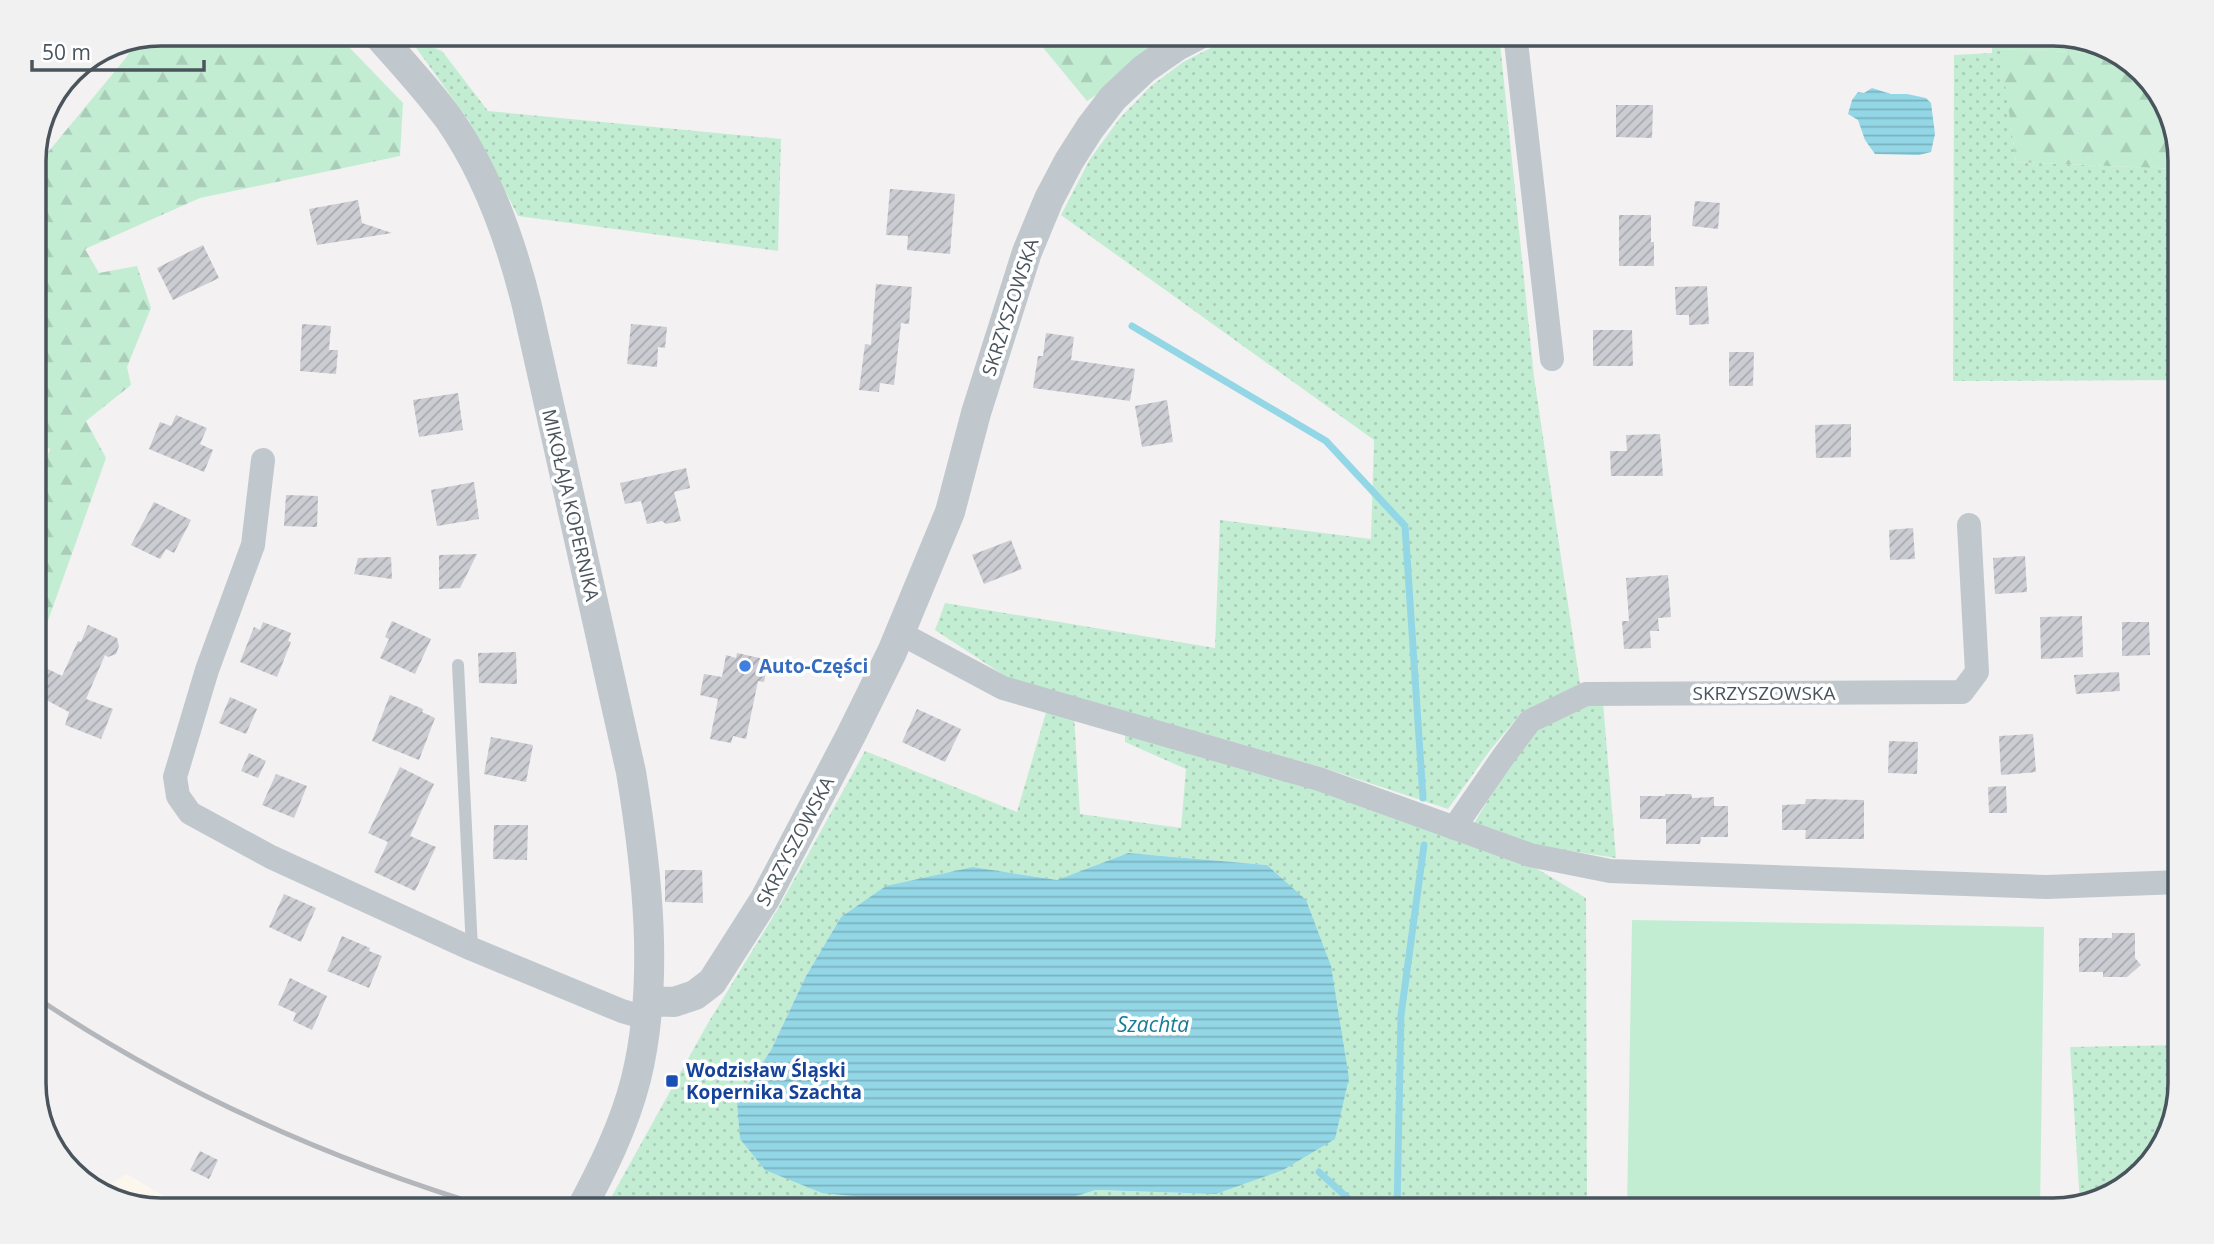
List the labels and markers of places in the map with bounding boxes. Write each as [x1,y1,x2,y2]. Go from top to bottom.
place label: Auto-Części [759,653,868,679]
marker: Auto-Części [737,658,753,674]
place label: Wodzisław Śląski Kopernika Szachta [686,1057,862,1105]
marker: Wodzisław Śląski Kopernika Szachta [664,1073,680,1089]

